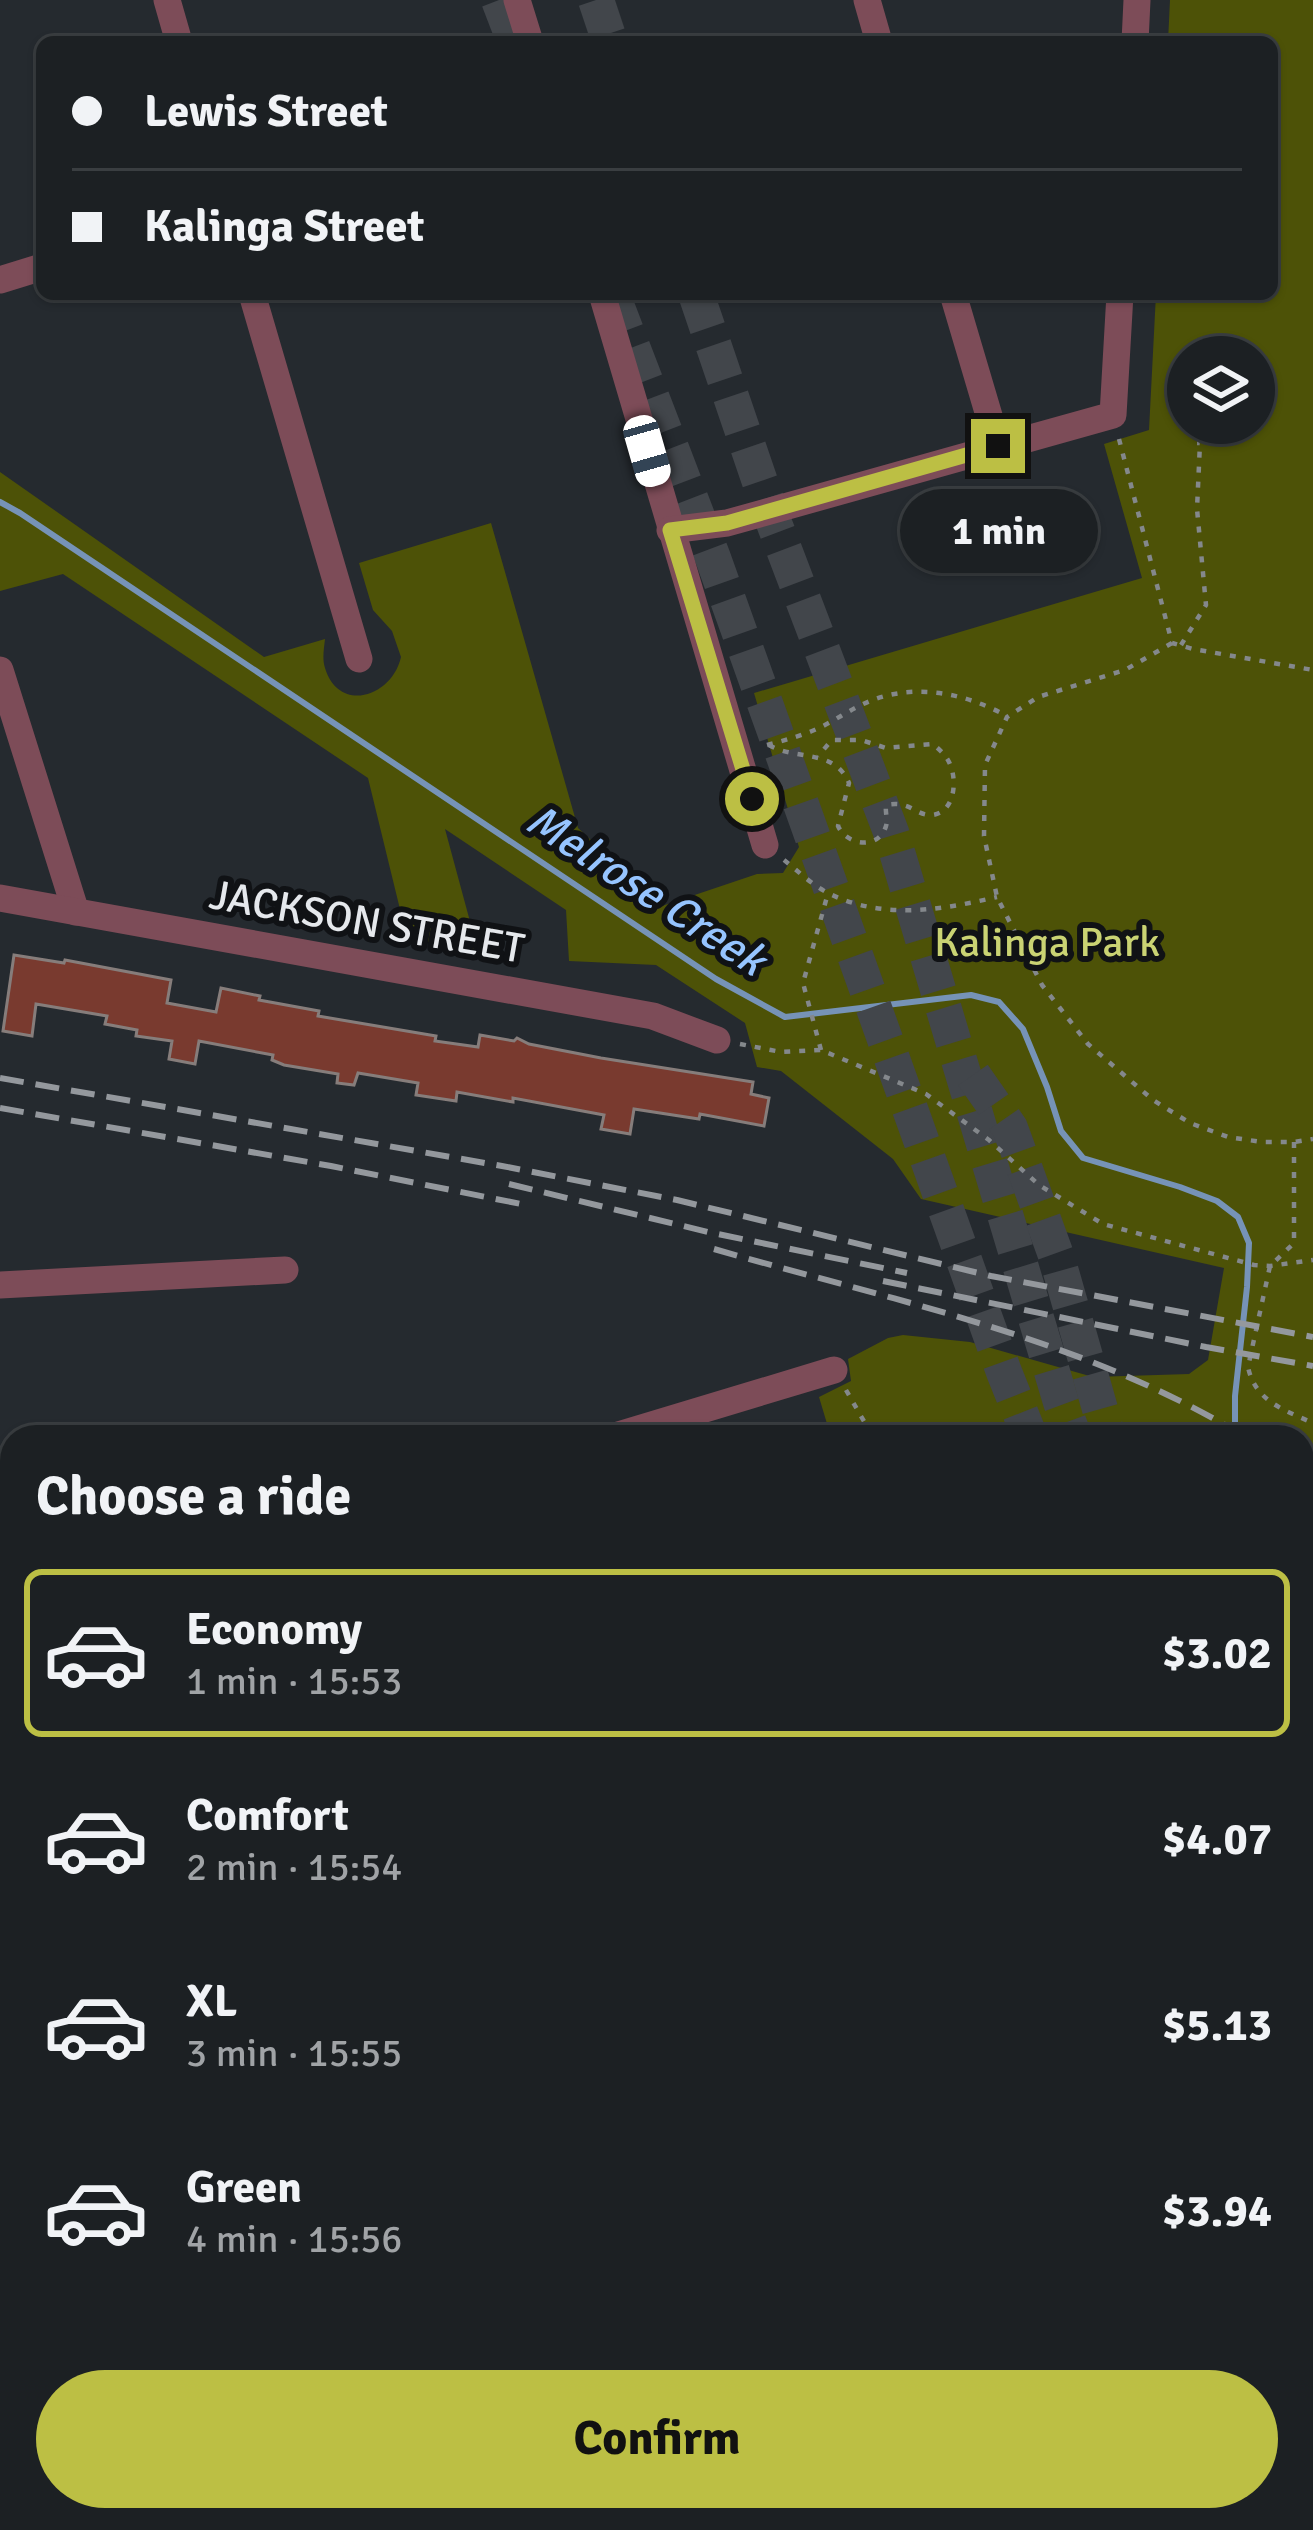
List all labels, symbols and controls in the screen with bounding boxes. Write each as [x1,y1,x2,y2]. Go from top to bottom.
text: Lewis Street [144,84,388,139]
text: Kalinga Street [144,199,424,254]
map controls [1167,336,1275,444]
button: layers [1167,336,1275,444]
car [620,411,674,491]
route end [971,419,1025,473]
callout: 1 min [899,488,1097,572]
text: 1 min [952,507,1046,555]
route start [725,772,779,826]
water label: Melrose Creek [516,792,779,990]
street label: JACKSON STREET [206,869,529,975]
park label: Kalinga Park [934,917,1160,968]
text: Choose a ride [36,1463,351,1530]
icon: car [42,1599,150,1707]
text: Economy [186,1602,362,1657]
text: $3.02 [1162,1626,1272,1681]
text: 1 min · 15:53 [186,1657,402,1705]
icon: car [42,1785,150,1893]
text: Comfort [186,1788,349,1843]
text: $4.07 [1162,1812,1272,1867]
text: 2 min · 15:54 [186,1843,402,1891]
icon: car [42,1971,150,2079]
text: XL [186,1974,237,2029]
text: $5.13 [1162,1998,1272,2053]
text: 3 min · 15:55 [186,2029,402,2077]
icon: car [42,2157,150,2265]
text: Green [186,2160,302,2215]
text: $3.94 [1162,2184,1272,2239]
text: 4 min · 15:56 [186,2215,402,2263]
button: Confirm [36,2370,1278,2508]

